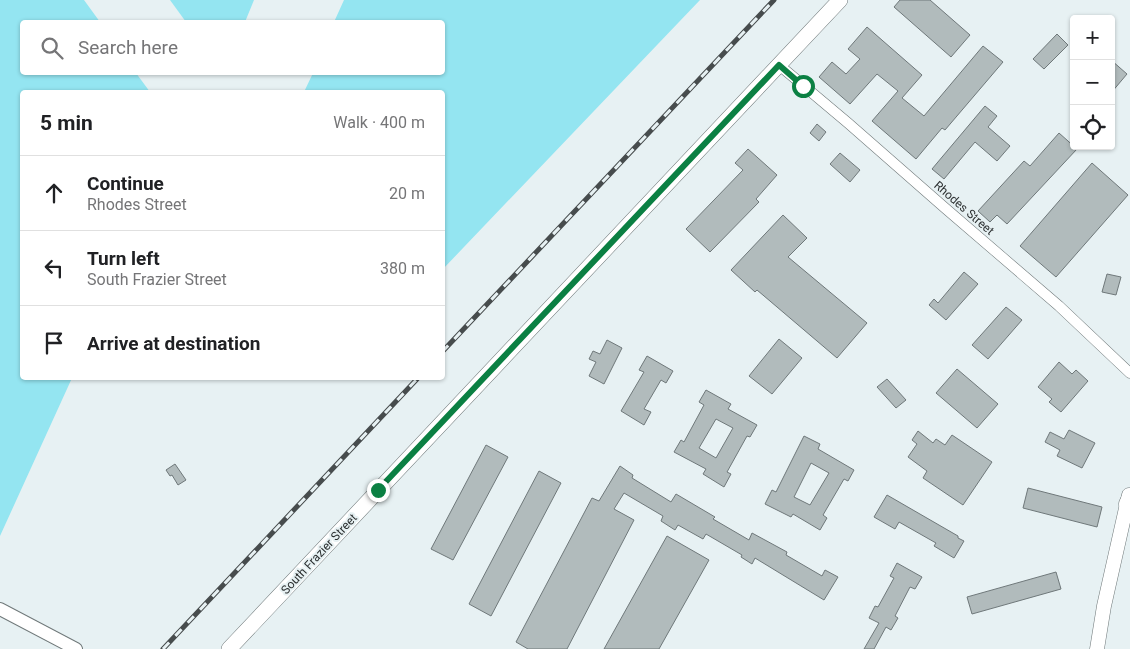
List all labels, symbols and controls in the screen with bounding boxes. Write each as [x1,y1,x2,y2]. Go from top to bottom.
map controls [1070,15,1115,150]
button: + [1070,15,1115,60]
search box [20,20,445,75]
icon: search [38,34,66,62]
text: Search here [78,36,178,59]
button: − [1070,60,1115,105]
route start [792,75,815,98]
button: locate [1070,105,1115,150]
text: 5 min [40,111,93,135]
text: Walk · 400 m [333,113,425,132]
text: Continue [87,172,164,195]
street label: Rhodes Street [931,178,997,238]
icon: ahead [40,179,68,207]
text: 20 m [389,184,425,203]
text: Rhodes Street [87,195,187,214]
text: Turn left [87,247,160,270]
icon: left [40,254,68,282]
text: 380 m [380,259,425,278]
text: South Frazier Street [87,270,227,289]
icon: arrive [40,329,68,357]
text: Arrive at destination [87,332,260,355]
route end [367,479,390,502]
street label: South Frazier Street [278,511,360,597]

